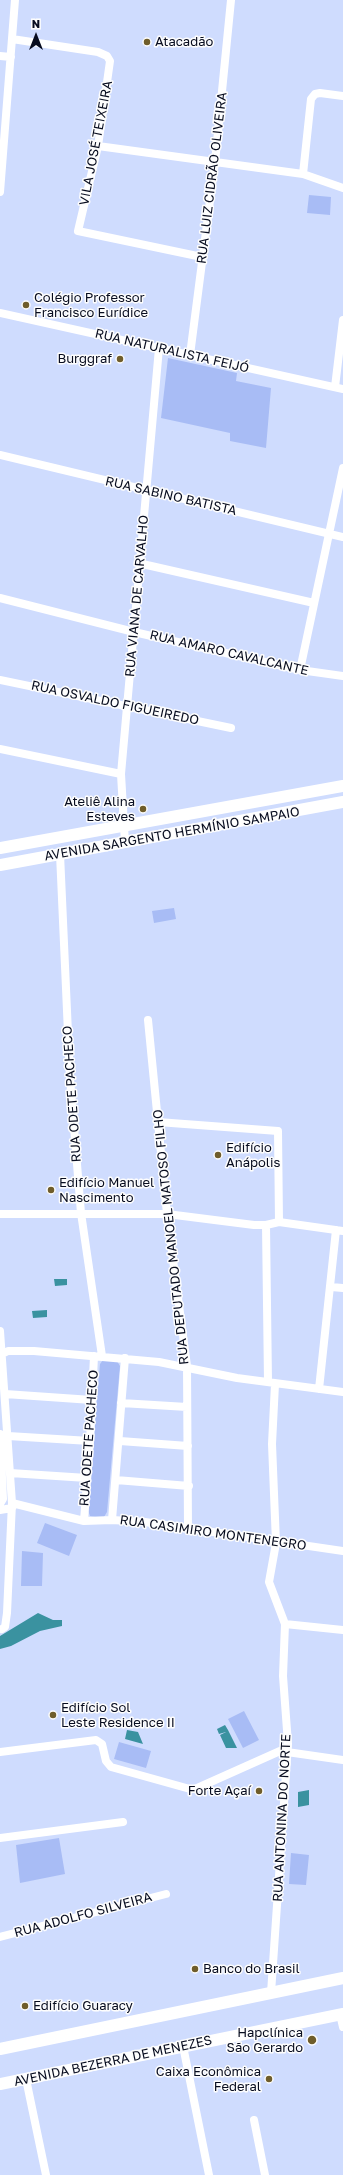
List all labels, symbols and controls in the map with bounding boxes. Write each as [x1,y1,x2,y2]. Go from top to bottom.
north arrow [16,16,56,56]
text: N [32,17,40,30]
place label: Atacadão [155,34,213,50]
marker: Atacadão [142,37,152,47]
street label: VILA JOSÉ TEIXEIRA [76,79,116,207]
street label: RUA LUIZ CIDRÃO OLIVEIRA [194,91,230,265]
place label: Colégio Professor Francisco Eurídice [34,290,148,321]
marker: Colégio Professor Francisco Eurídice [21,300,31,310]
street label: RUA NATURALISTA FEIJÓ [93,326,251,376]
place label: Burggraf [57,351,112,367]
marker: Burggraf [115,354,125,364]
street label: RUA SABINO BATISTA [104,473,238,519]
street label: RUA VIANA DE CARVALHO [122,514,152,678]
street label: RUA AMARO CAVALCANTE [148,627,310,679]
street label: RUA OSVALDO FIGUEIREDO [30,678,200,728]
place label: Ateliê Alina Esteves [64,794,135,825]
street label: AVENIDA SARGENTO HERMÍNIO SAMPAIO [43,804,301,864]
marker: Ateliê Alina Esteves [138,804,148,814]
street label: RUA ODETE PACHECO [59,1025,85,1163]
street label: RUA DEPUTADO MANOEL MATOSO FILHO [150,1109,192,1365]
place label: Edifício Anápolis [226,1140,280,1171]
marker: Edifício Anápolis [213,1150,223,1160]
place label: Edifício Manuel Nascimento [59,1175,154,1206]
marker: Edifício Manuel Nascimento [46,1185,56,1195]
street label: RUA ODETE PACHECO [76,1369,102,1507]
street label: RUA CASIMIRO MONTENEGRO [119,1512,307,1554]
place label: Edifício Sol Leste Residence II [61,1700,175,1731]
marker: Edifício Sol Leste Residence II [48,1710,58,1720]
street label: RUA ANTONINA DO NORTE [270,1734,294,1902]
place label: Forte Açaí [188,1783,251,1799]
marker: Forte Açaí [254,1786,264,1796]
street label: RUA ADOLFO SILVEIRA [12,1889,154,1941]
place label: Banco do Brasil [203,1961,300,1977]
marker: Banco do Brasil [190,1964,200,1974]
place label: Edifício Guaracy [33,1998,133,2014]
marker: Edifício Guaracy [20,2001,30,2011]
place label: Hapclínica São Gerardo [227,2025,303,2056]
street label: AVENIDA BEZERRA DE MENEZES [12,2032,214,2090]
marker: Hapclínica São Gerardo [306,2034,318,2046]
place label: Caixa Econômica Federal [156,2064,261,2095]
marker: Caixa Econômica Federal [264,2074,274,2084]

